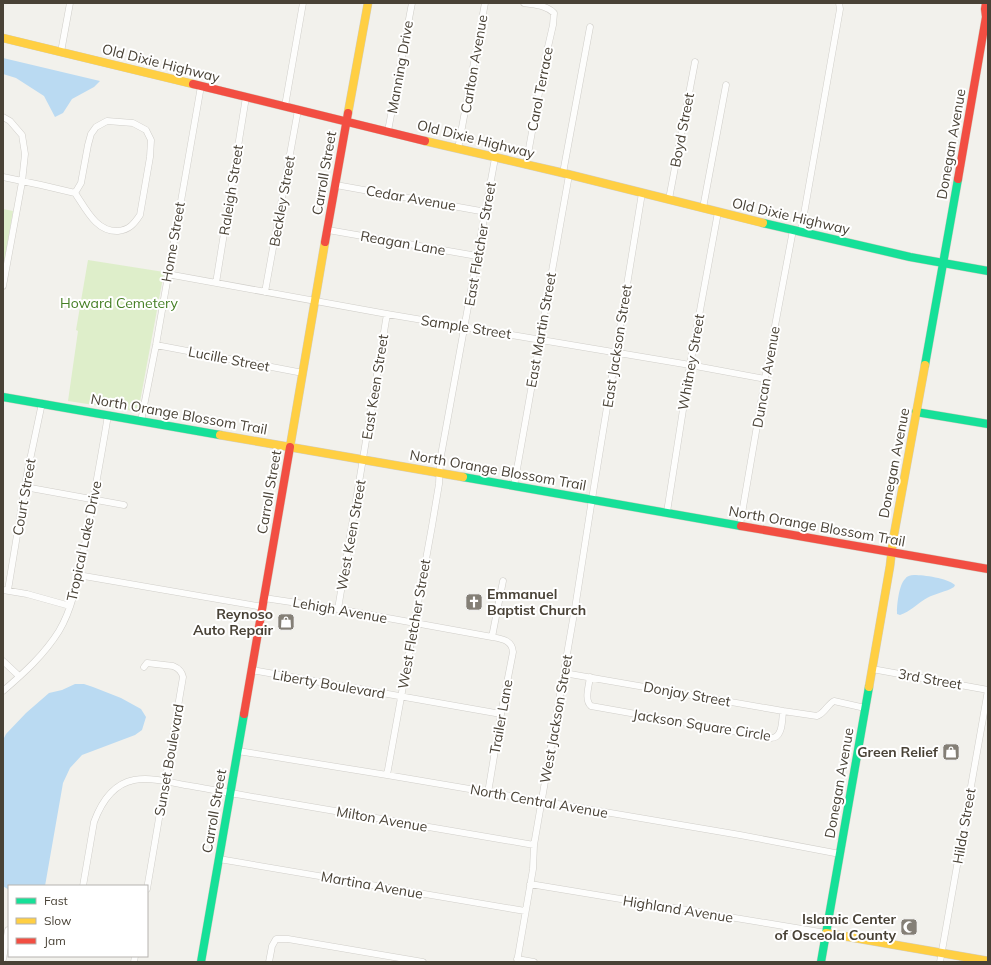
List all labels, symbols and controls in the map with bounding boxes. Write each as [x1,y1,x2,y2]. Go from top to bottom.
street label: Carlton Avenue [456,13,492,115]
street label: Manning Drive [383,19,417,115]
street label: Old Dixie Highway [100,40,222,86]
street label: Carol Terrace [523,45,557,133]
street label: Donegan Avenue [932,87,970,201]
street label: Boyd Street [666,91,698,169]
street label: Old Dixie Highway [415,116,537,162]
street label: Carroll Street [308,130,340,216]
street label: Raleigh Street [215,143,247,237]
street label: Beckley Street [265,154,299,248]
street label: East Fletcher Street [460,180,500,308]
street label: Cedar Avenue [365,181,457,215]
street label: Old Dixie Highway [730,194,852,238]
street label: Home Street [157,200,189,283]
street label: Reagan Lane [359,227,447,259]
street label: East Martin Street [522,271,560,389]
street label: East Jackson Street [598,283,636,409]
park label: Howard Cemetery [60,294,179,312]
street label: Sample Street [420,311,513,343]
street label: Whitney Street [674,312,708,412]
street label: Duncan Avenue [748,325,784,429]
street label: East Keen Street [358,333,392,441]
street label: Lucille Street [187,342,271,376]
street label: North Orange Blossom Trail [89,390,269,438]
street label: Donegan Avenue [875,406,913,520]
street label: North Orange Blossom Trail [408,446,588,494]
street label: Carroll Street [253,449,285,535]
street label: Court Street [8,457,40,537]
street label: West Keen Street [332,478,370,592]
street label: Tropical Lake Drive [62,479,106,603]
street label: North Orange Blossom Trail [727,502,907,550]
street label: West Fletcher Street [394,558,434,690]
place label: Emmanuel Baptist Church [487,585,586,619]
church icon: Emmanuel Baptist Church [464,592,484,612]
street label: Lehigh Avenue [291,593,389,627]
place label: Reynoso Auto Repair [193,605,273,639]
shop icon: Reynoso Auto Repair [276,612,296,632]
street label: West Jackson Street [536,653,576,785]
street label: Liberty Boulevard [271,665,387,703]
street label: 3rd Street [897,665,963,693]
street label: Donjay Street [642,677,732,711]
street label: Trailer Lane [486,678,516,756]
street label: Sunset Boulevard [150,702,188,818]
street label: Jackson Square Circle [632,705,772,745]
street label: Donegan Avenue [820,726,858,840]
shop icon: Green Relief [941,742,961,762]
place label: Green Relief [857,743,939,761]
street label: Carroll Street [198,768,230,854]
street label: North Central Avenue [469,780,609,822]
street label: Hilda Street [948,787,980,865]
street label: Milton Avenue [335,802,429,836]
street label: Martina Avenue [320,867,424,903]
legend [8,885,148,957]
street label: Highland Avenue [622,891,734,927]
text: Fast [44,893,68,908]
place label: Islamic Center of Osceola County [775,910,896,944]
text: Slow [44,913,72,928]
mosque icon: Islamic Center of Osceola County [899,917,919,937]
text: Jam [44,933,66,948]

